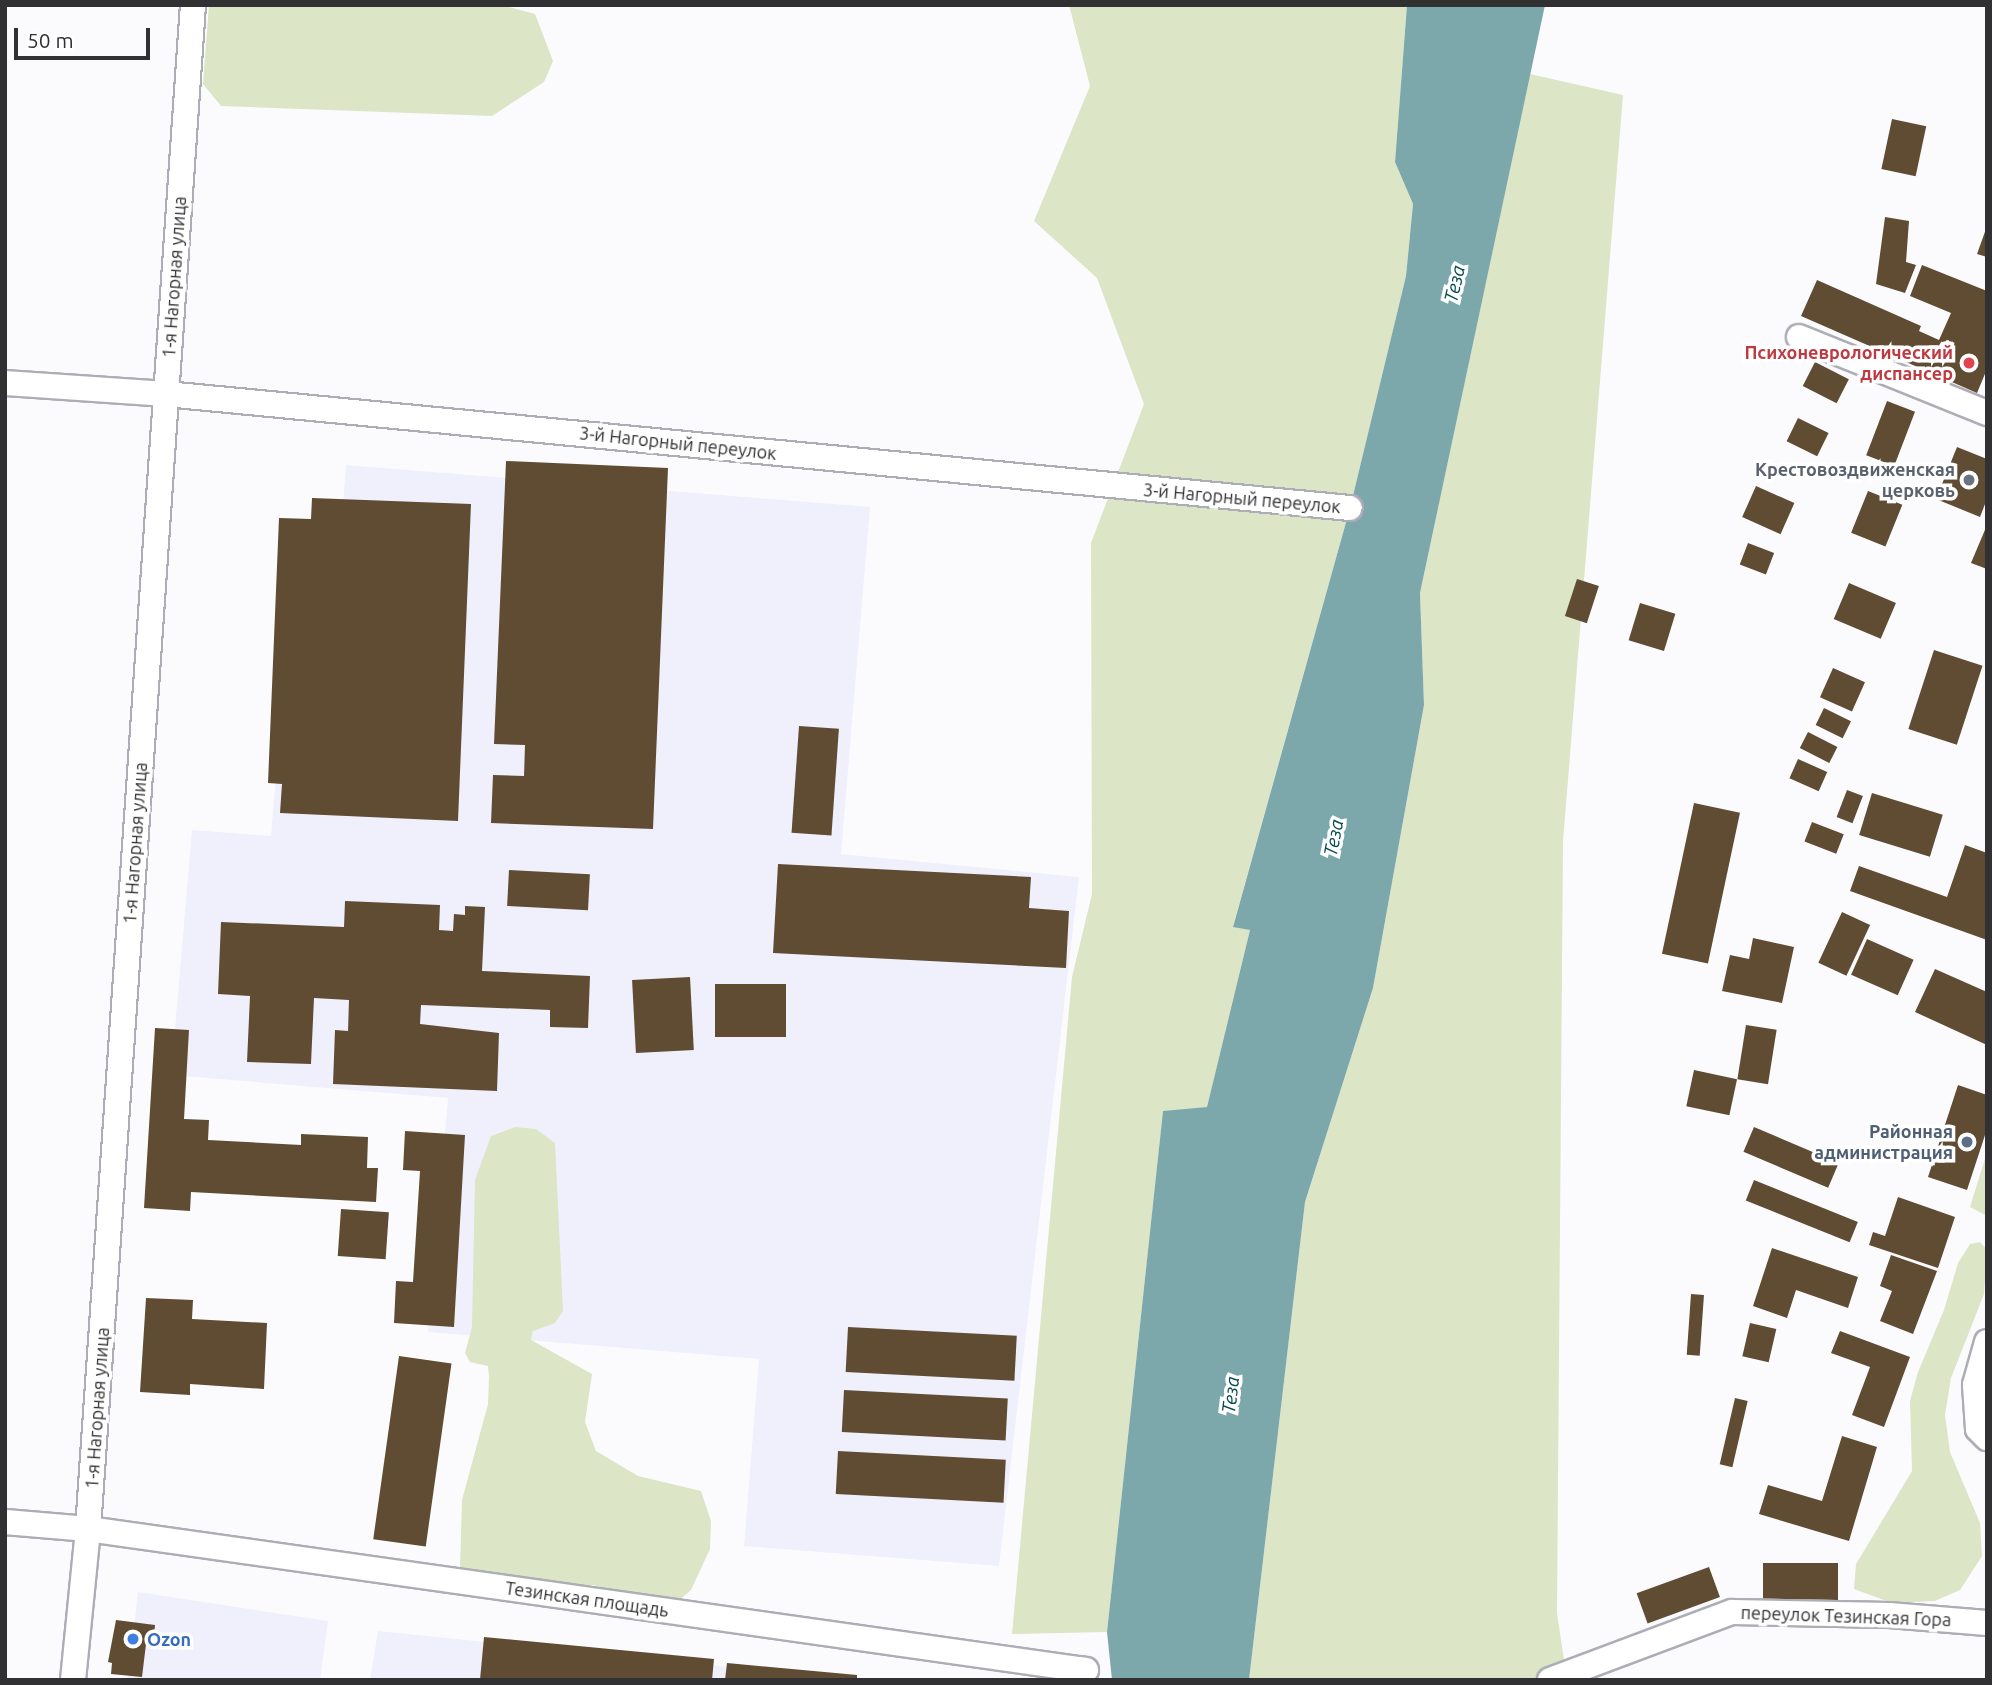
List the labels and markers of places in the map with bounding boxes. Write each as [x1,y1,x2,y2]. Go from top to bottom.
place label: Психоневрологический диспансер [1744,342,1953,384]
marker: Психоневрологический диспансер [1959,353,1979,373]
place label: Крестовоздвиженская церковь [1755,459,1955,502]
marker: Крестовоздвиженская церковь [1961,472,1977,488]
place label: Районная администрация [1814,1121,1953,1164]
marker: Районная администрация [1959,1134,1975,1150]
place label: Ozon [147,1628,191,1650]
marker: Ozon [125,1631,141,1647]

